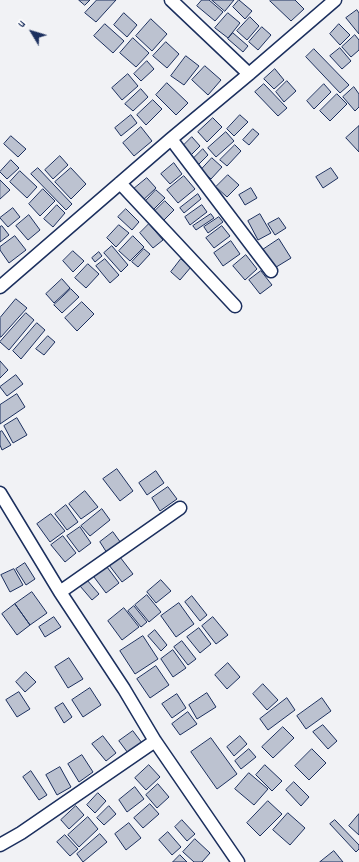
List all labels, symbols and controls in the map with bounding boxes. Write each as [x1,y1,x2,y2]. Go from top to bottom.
north arrow [12,12,52,52]
text: U [15,18,30,32]

